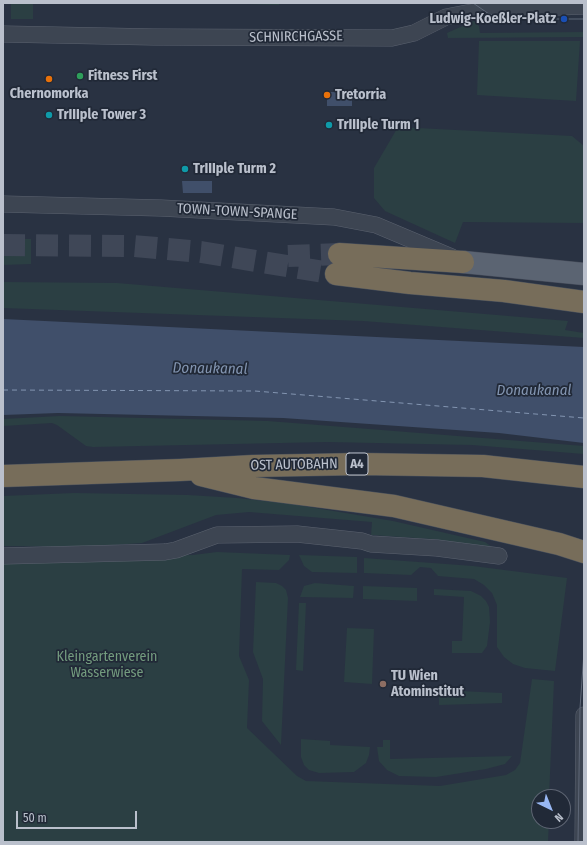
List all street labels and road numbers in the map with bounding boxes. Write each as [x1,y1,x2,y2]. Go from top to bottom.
street label: SCHNIRCHGASSE [249,28,343,46]
street label: TOWN-TOWN-SPANGE [176,200,298,224]
road number: A4 [346,453,368,475]
street label: OST AUTOBAHN [250,456,338,474]

